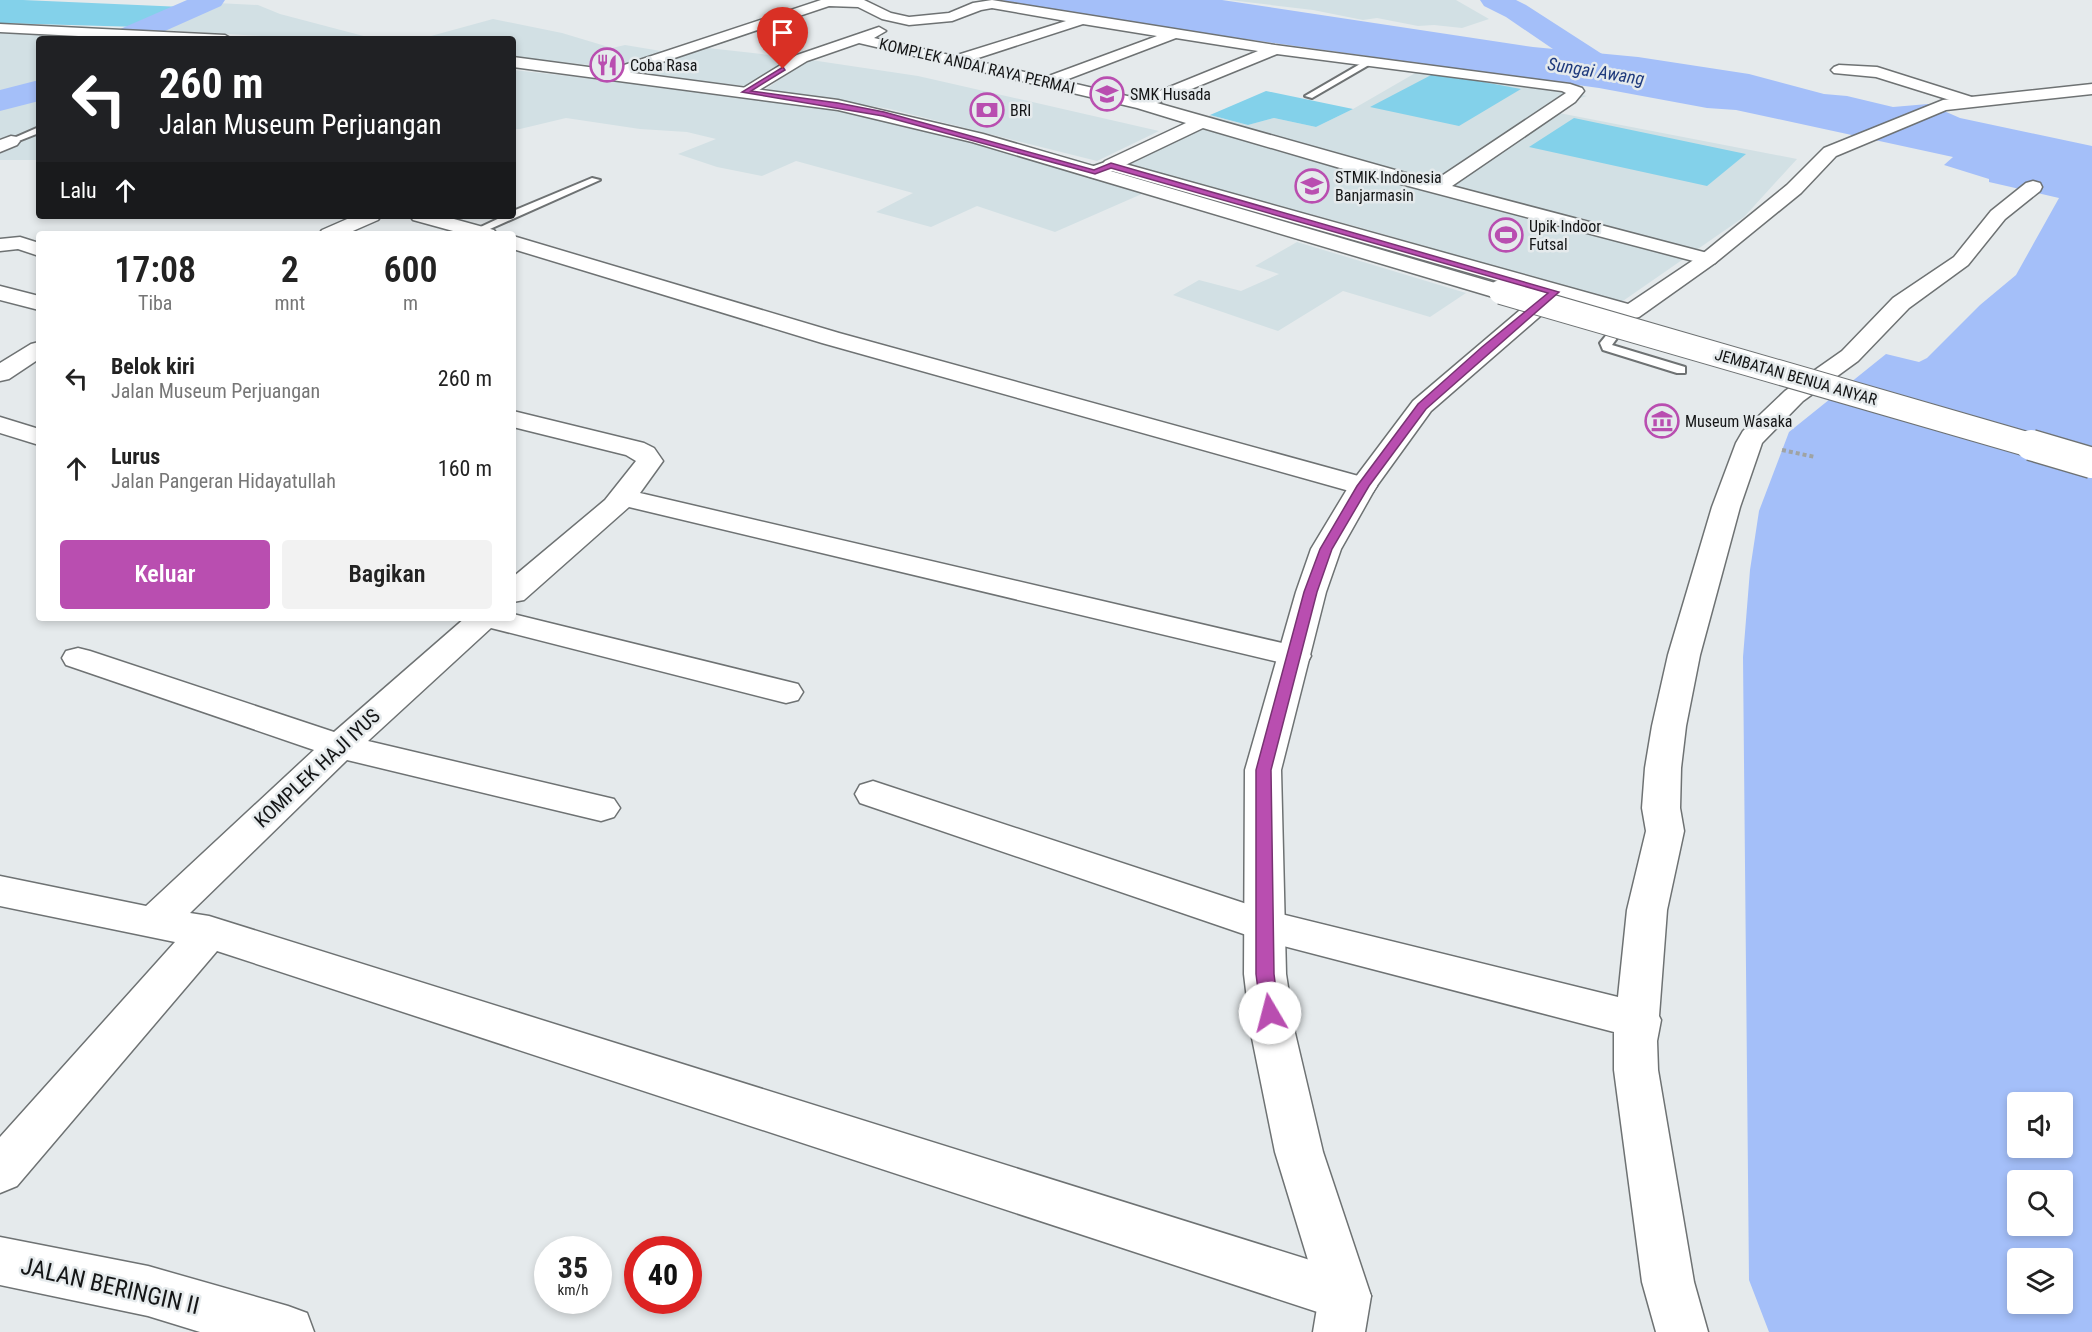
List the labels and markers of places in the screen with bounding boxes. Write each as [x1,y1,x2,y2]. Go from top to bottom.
pin [757,7,808,69]
restaurant icon: Coba Rasa [589,47,625,83]
place label: Coba Rasa [630,56,697,75]
school or university icon: SMK Husada [1089,76,1125,112]
place label: SMK Husada [1130,85,1211,104]
bank icon: BRI [969,92,1005,128]
place label: BRI [1010,101,1031,120]
school or university icon: STMIK Indonesia Banjarmasin [1294,168,1330,204]
place label: STMIK Indonesia Banjarmasin [1335,168,1442,205]
sports icon: Upik Indoor Futsal [1488,217,1524,253]
place label: Upik Indoor Futsal [1529,217,1601,254]
museum icon: Museum Wasaka [1644,403,1680,439]
place label: Museum Wasaka [1685,412,1793,431]

